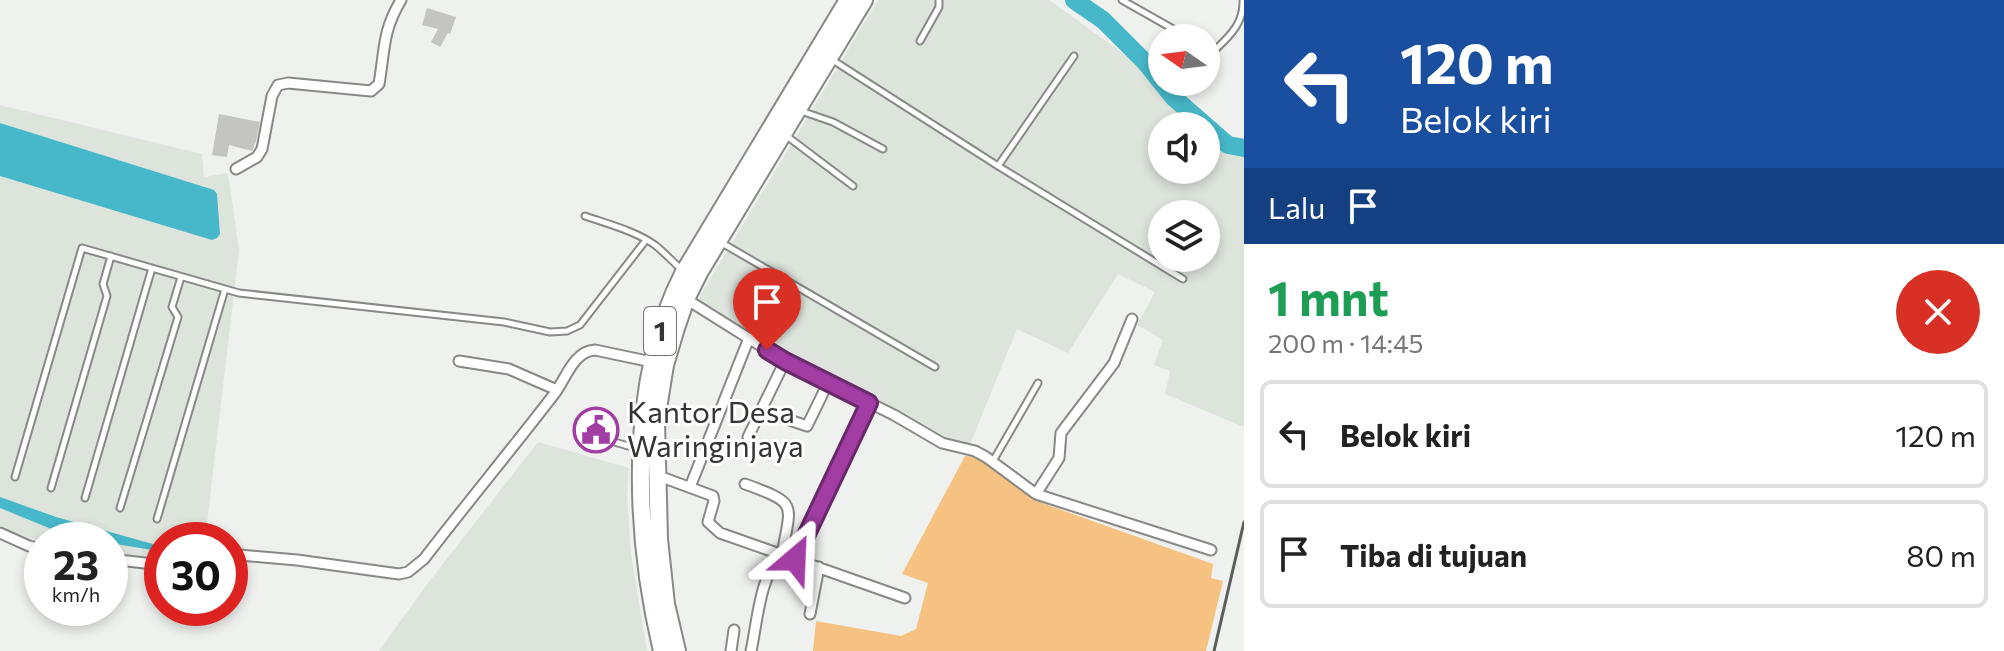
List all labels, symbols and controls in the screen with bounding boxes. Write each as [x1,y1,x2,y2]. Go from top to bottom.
north arrow [1148,24,1220,96]
map controls [1148,24,1220,272]
text: 120 m [1400,27,1554,96]
icon: left [1268,32,1372,136]
text: Belok kiri [1400,96,1552,140]
button: sound [1148,112,1220,184]
icon: arrive [1341,184,1385,228]
text: Lalu [1268,188,1325,225]
button: layers [1148,200,1220,272]
text: 1 mnt [1268,267,1389,326]
pin [733,268,801,350]
button: close [1896,270,1980,354]
icon: arrive [745,280,789,324]
road number: 1 [644,307,676,355]
text: 200 m · 14:45 [1268,327,1423,358]
place label: Kantor Desa Waringinjaya [627,392,804,463]
public building icon: Kantor Desa Waringinjaya [572,406,620,454]
icon: left [1272,412,1316,456]
text: Belok kiri [1340,416,1471,453]
text: 120 m [1895,416,1976,453]
position arrow [753,517,837,601]
speed limit sign: 30 [144,522,248,626]
icon: arrive [1272,532,1316,576]
text: Tiba di tujuan [1340,536,1527,573]
text: 80 m [1906,536,1976,573]
text: 23 [53,539,99,588]
text: km/h [52,582,100,606]

